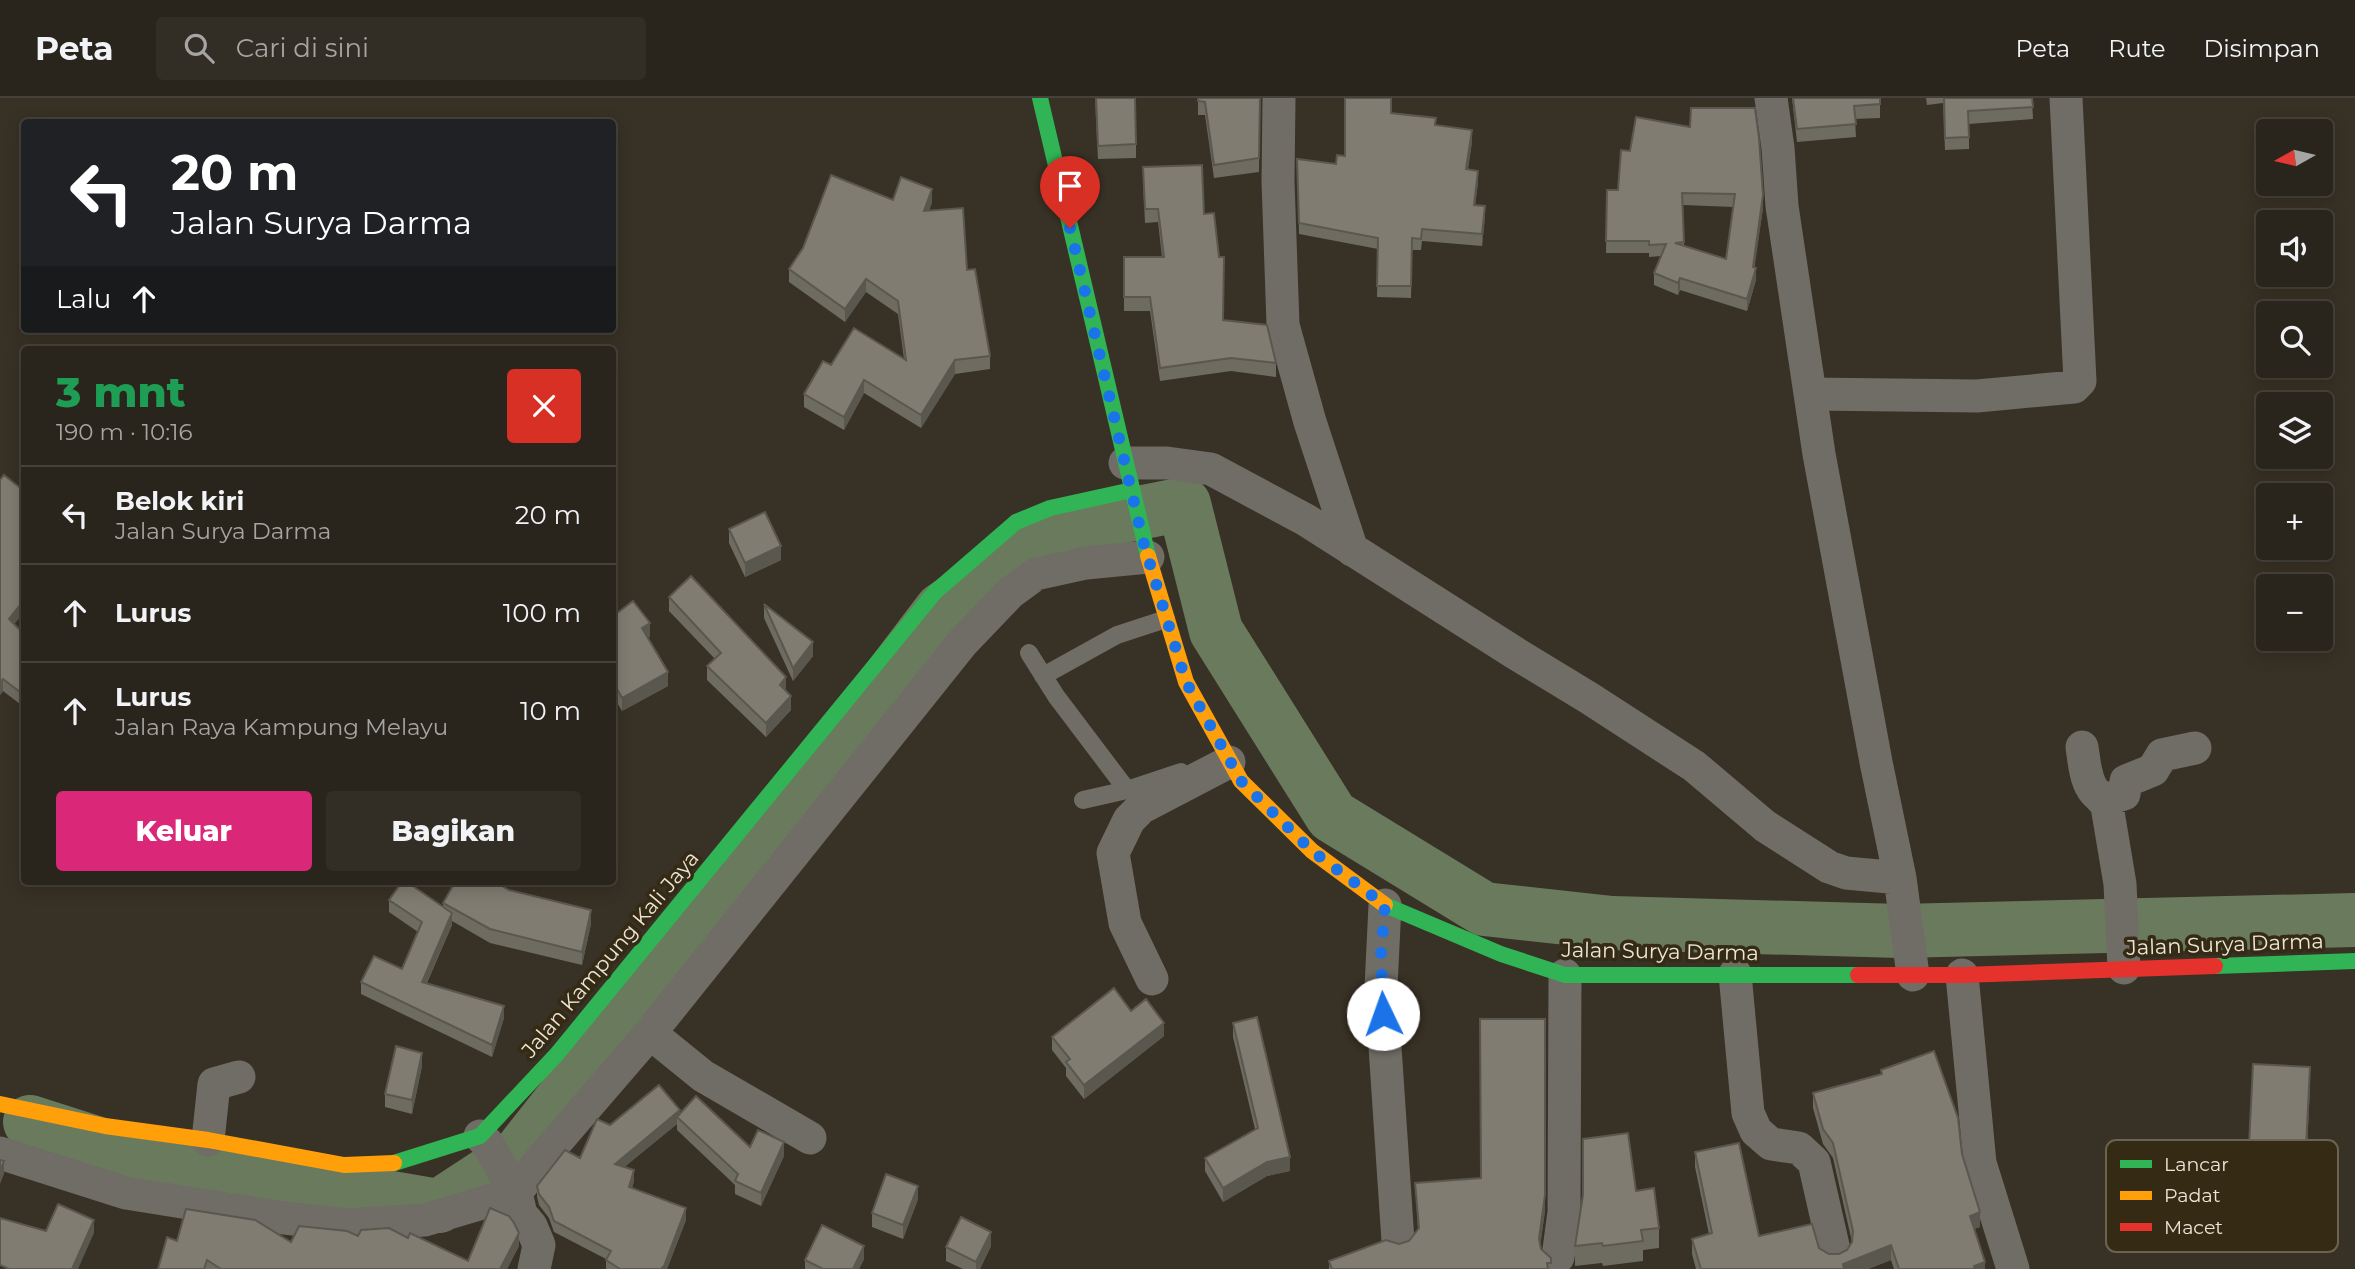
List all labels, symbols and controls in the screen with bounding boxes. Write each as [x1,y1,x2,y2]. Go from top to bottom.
search box [156,17,646,80]
text: Peta [35,28,114,68]
icon: search [180,29,218,67]
text: Cari di sini [236,32,369,64]
text: Peta [2015,34,2070,63]
text: Rute [2108,34,2166,63]
text: Disimpan [2204,34,2320,63]
north arrow [2256,119,2333,196]
map controls [2256,119,2333,651]
text: 20 m [171,143,298,202]
icon: left [56,147,147,238]
pin [1040,156,1100,228]
icon: arrive [1051,167,1089,205]
text: Jalan Surya Darma [171,203,472,242]
button: sound [2256,210,2333,287]
icon: ahead [125,280,163,318]
text: Lalu [56,283,111,315]
button: search [2256,301,2333,378]
text: 3 mnt [56,366,185,418]
button: close [507,369,581,443]
button: layers [2256,392,2333,469]
text: 190 m · 10:16 [56,418,193,446]
button: + [2256,483,2333,560]
text: Belok kiri [115,485,244,517]
icon: left [56,496,94,534]
text: 20 m [515,499,581,531]
text: Jalan Surya Darma [115,517,331,545]
button: − [2256,574,2333,651]
icon: ahead [56,594,94,632]
text: Lurus [115,597,191,629]
text: 100 m [503,597,581,629]
text: Lurus [115,681,191,713]
icon: ahead [56,692,94,730]
text: 10 m [520,695,581,727]
text: Jalan Raya Kampung Melayu [115,713,448,741]
button: Keluar [56,791,312,871]
button: Bagikan [326,791,581,871]
street label: Jalan Kampung Kali Jaya [516,846,704,1063]
street label: Jalan Surya Darma [2125,928,2324,960]
street label: Jalan Surya Darma [1560,937,1759,965]
position arrow [1346,977,1420,1051]
legend [2106,1140,2338,1252]
text: Lancar [2164,1153,2229,1176]
text: Padat [2164,1184,2221,1207]
text: Macet [2164,1216,2223,1239]

